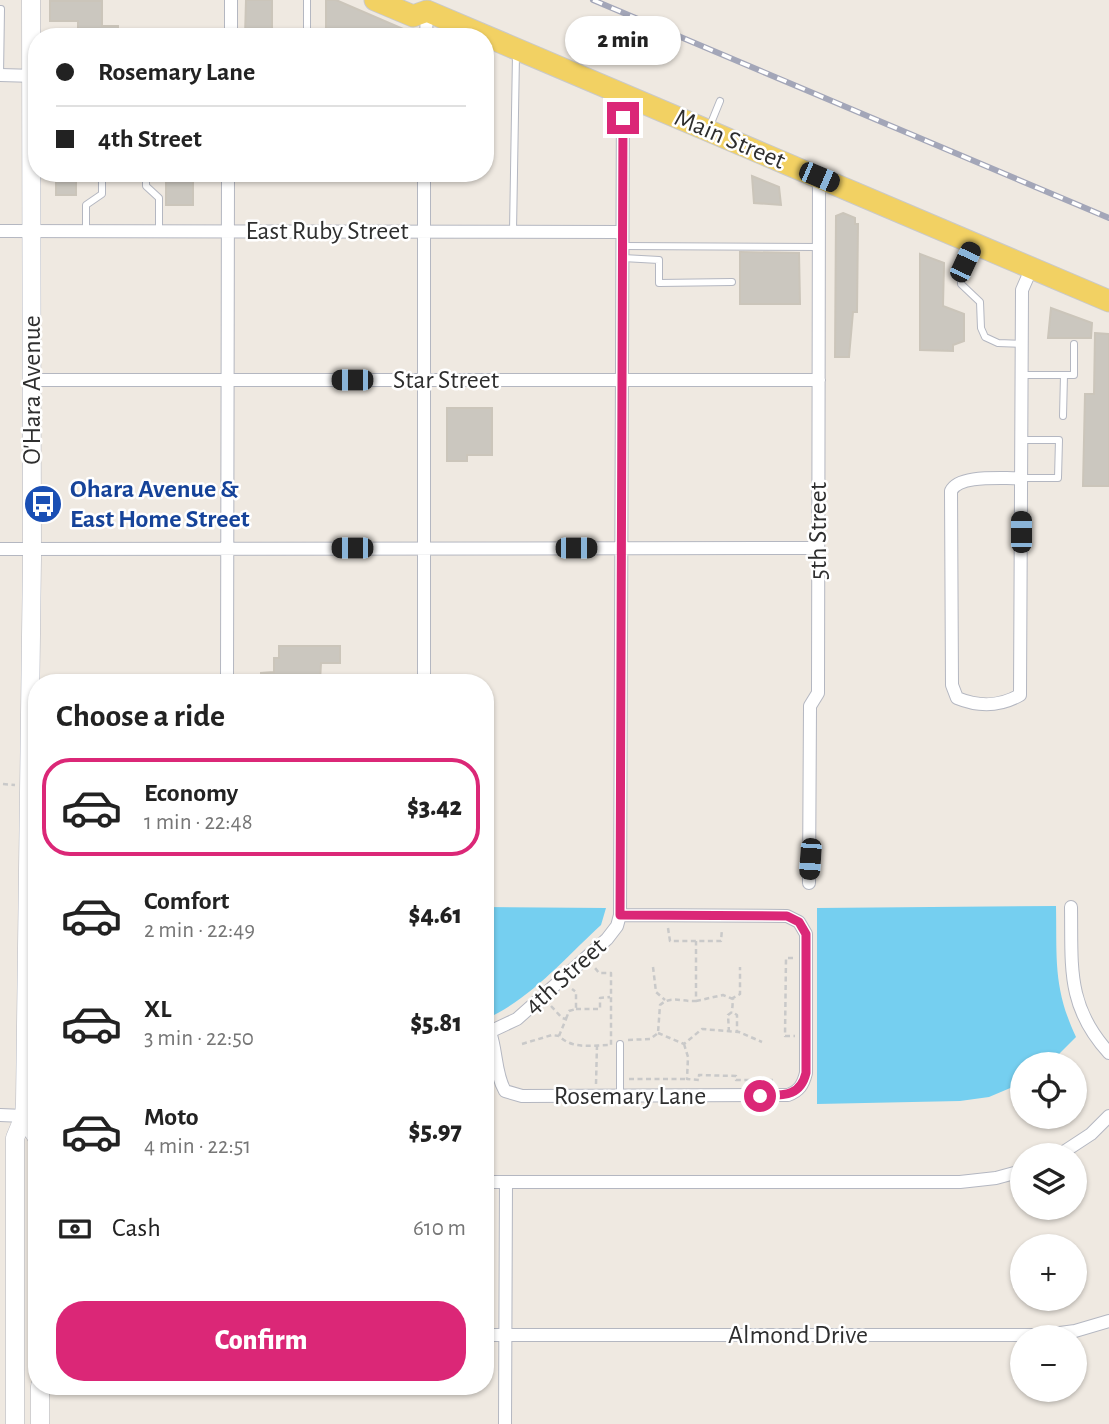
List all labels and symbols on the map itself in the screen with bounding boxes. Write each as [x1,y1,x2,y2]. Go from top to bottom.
callout: 2 min [565,17,681,66]
route end [607,102,639,134]
street label: Main Street [671,104,789,174]
car [796,159,843,195]
street label: East Ruby Street [246,218,409,244]
car [947,239,984,285]
street label: O'Hara Avenue [19,315,45,465]
street label: Star Street [393,367,499,393]
car [332,370,374,391]
place label: Ohara Avenue & East Home Street [70,476,250,532]
street label: 5th Street [805,482,831,580]
bus stop icon: Ohara Avenue & East Home Street [22,483,64,525]
car [1011,511,1032,553]
car [332,538,374,559]
car [556,538,598,559]
car [799,837,822,881]
street label: 4th Street [519,933,611,1019]
route start [744,1080,776,1112]
street label: Rosemary Lane [554,1083,706,1109]
street label: Almond Drive [728,1322,868,1348]

